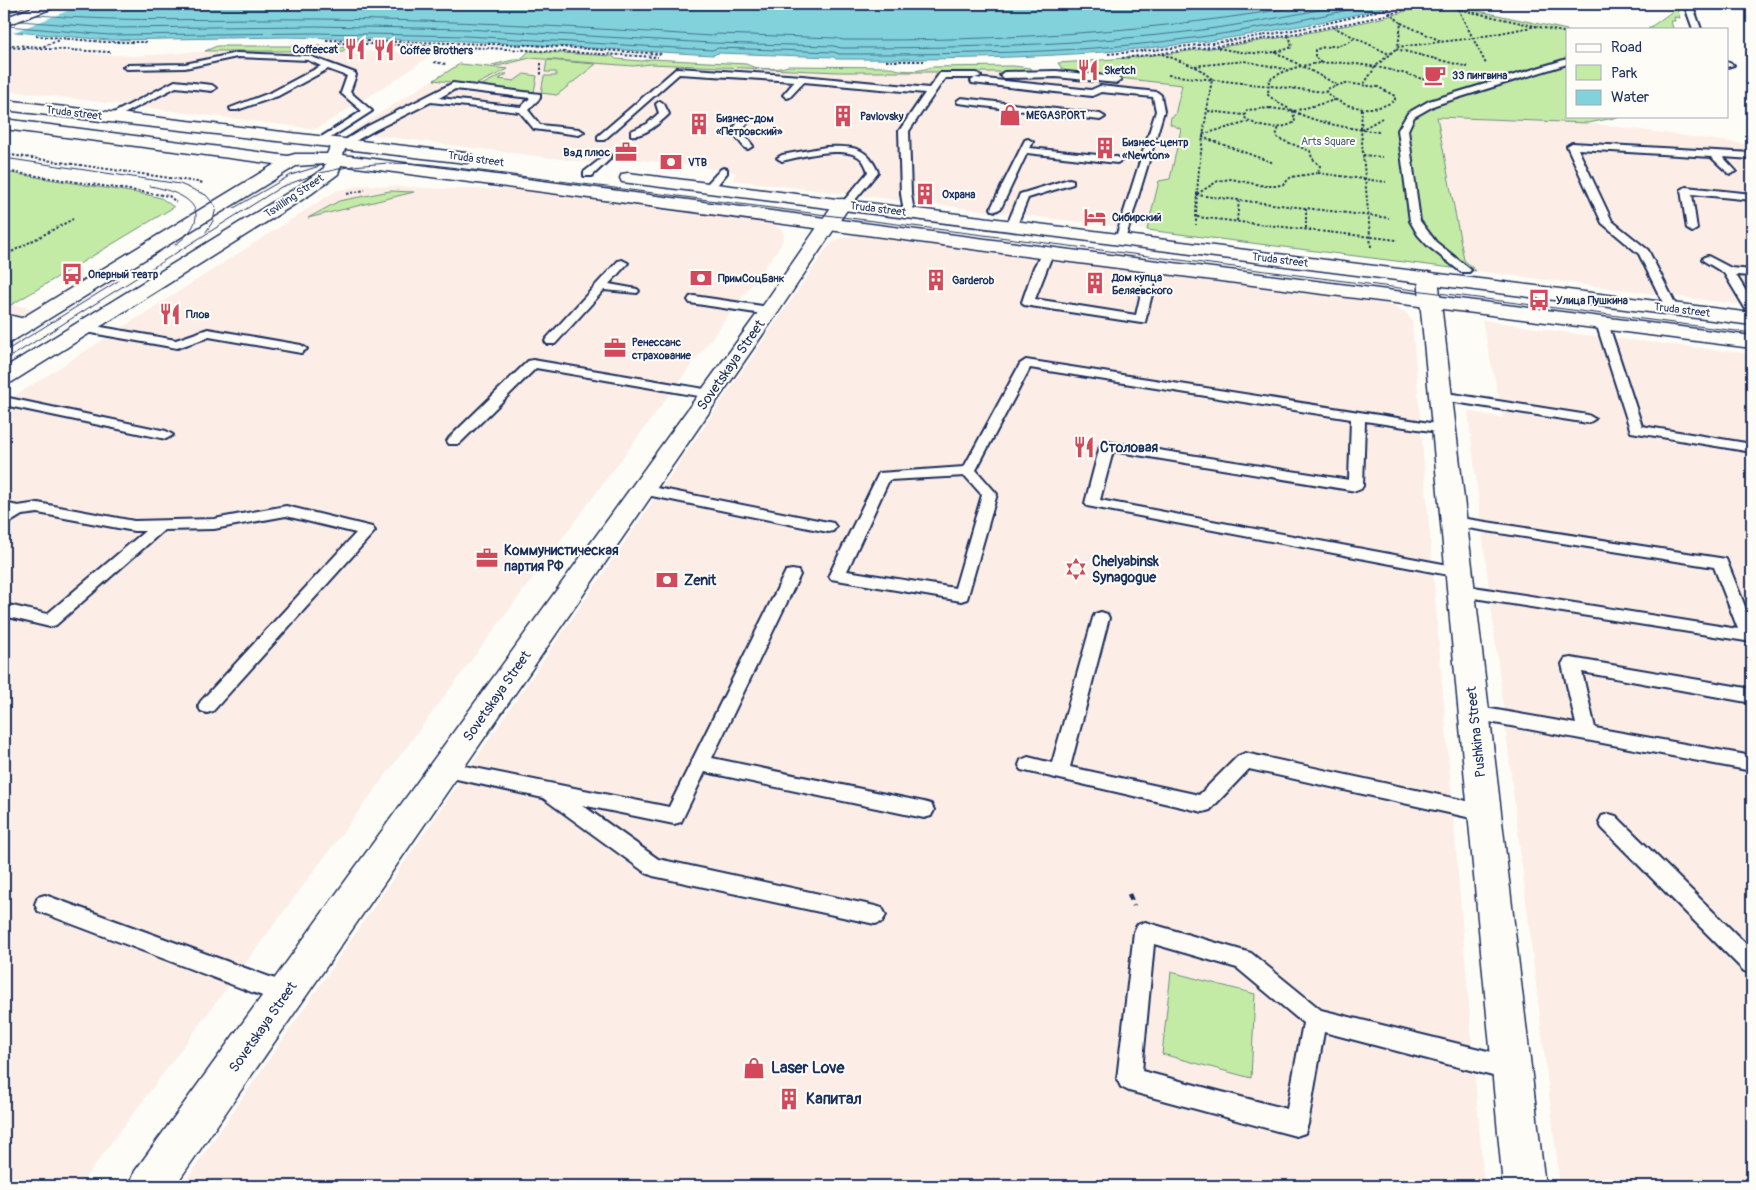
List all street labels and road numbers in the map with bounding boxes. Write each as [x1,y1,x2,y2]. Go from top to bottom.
street label: Truda street [45,103,103,123]
street label: Truda street [447,149,505,169]
street label: Tsvilling Street [262,171,326,221]
street label: Truda street [849,199,907,219]
street label: Truda street [1251,250,1309,270]
street label: Truda street [1653,300,1711,320]
street label: Sovetskaya Street [693,316,769,414]
street label: Sovetskaya Street [459,647,535,745]
street label: Pushkina Street [1463,685,1489,778]
street label: Sovetskaya Street [225,978,301,1076]

